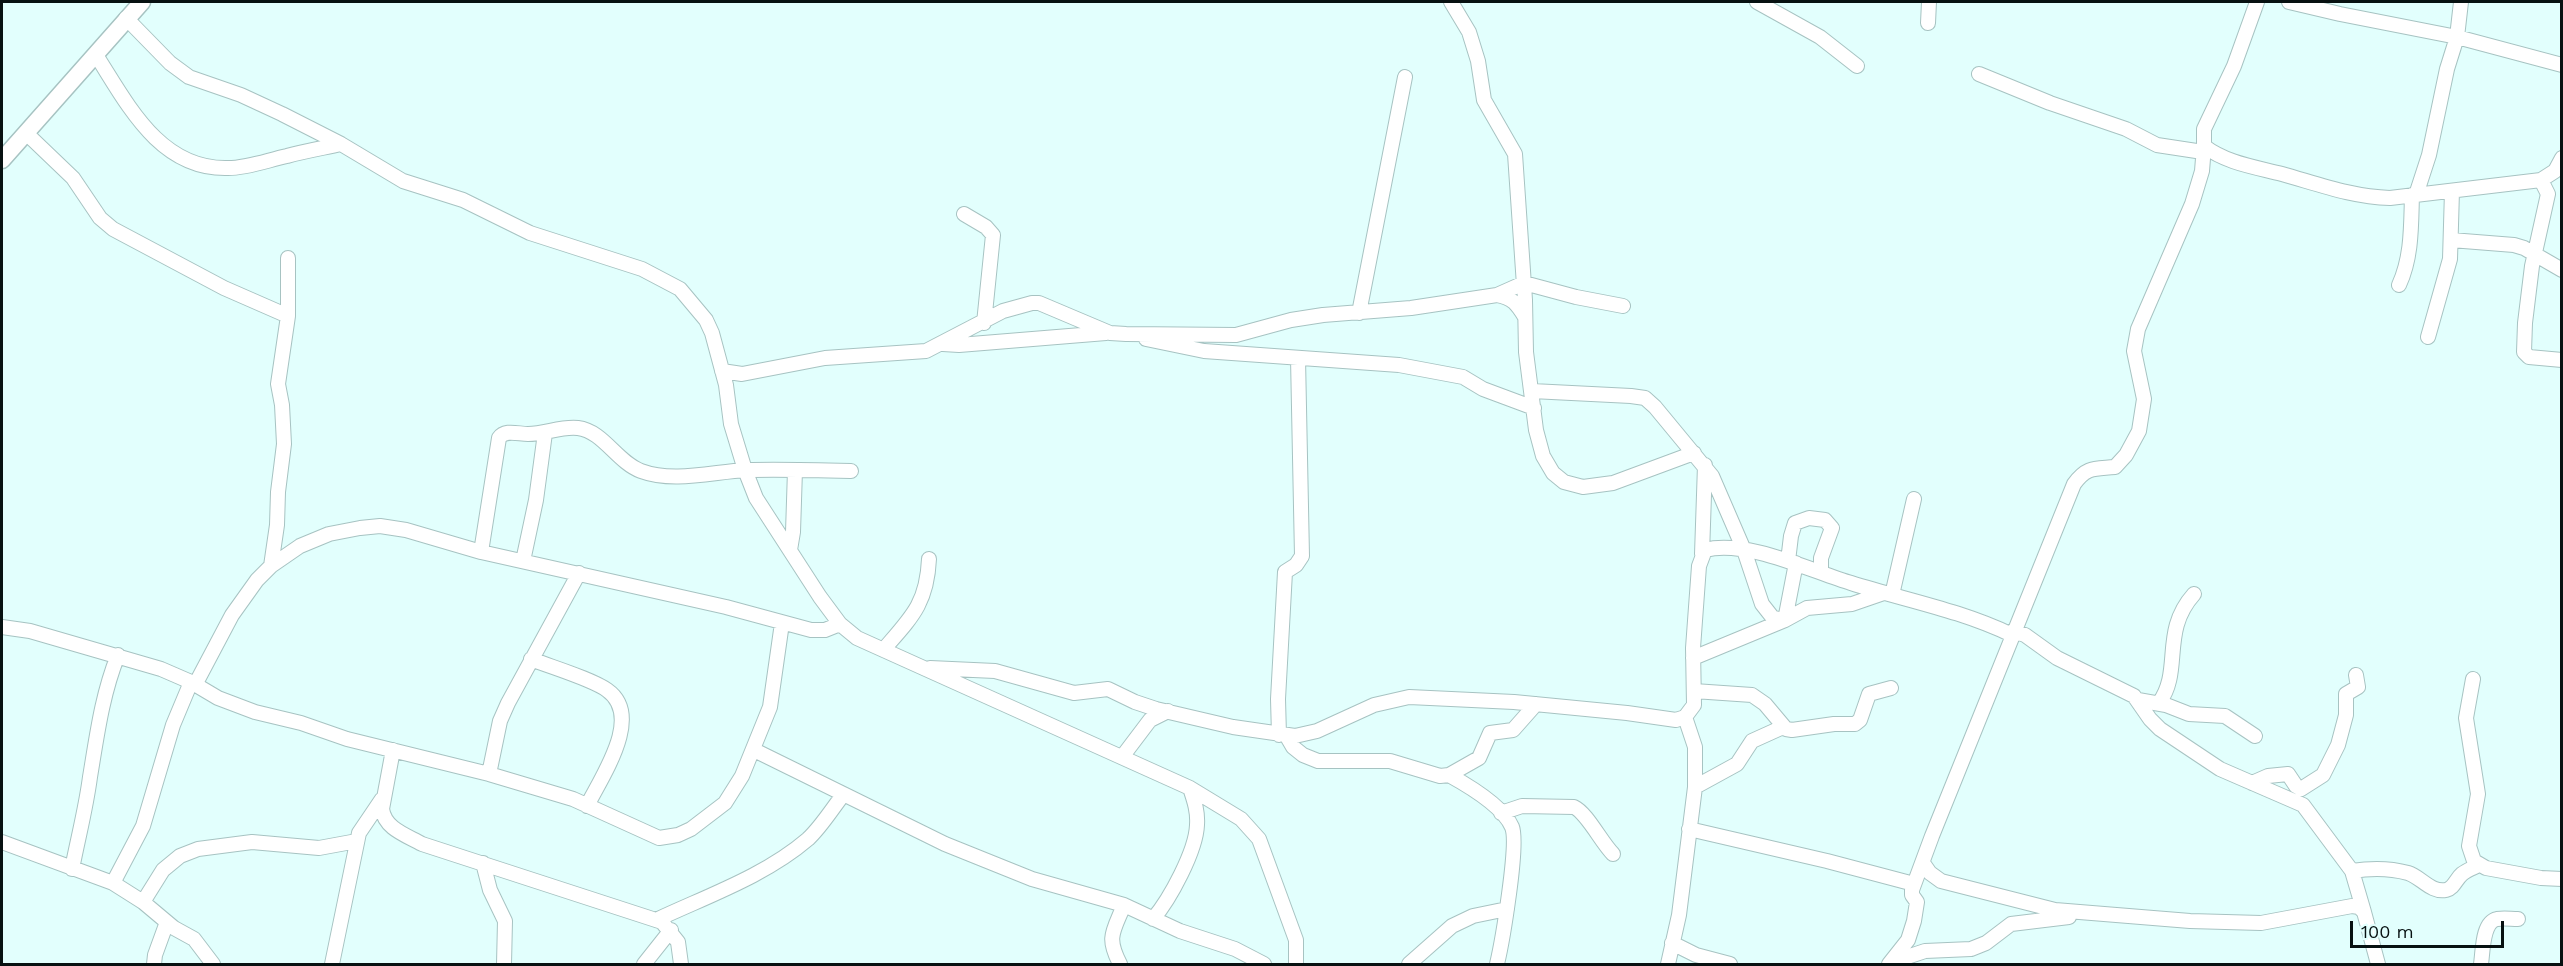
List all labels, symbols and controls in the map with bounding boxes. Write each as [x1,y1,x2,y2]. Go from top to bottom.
scale bar [2353,909,2508,947]
text: 100 m [2361,921,2414,942]

